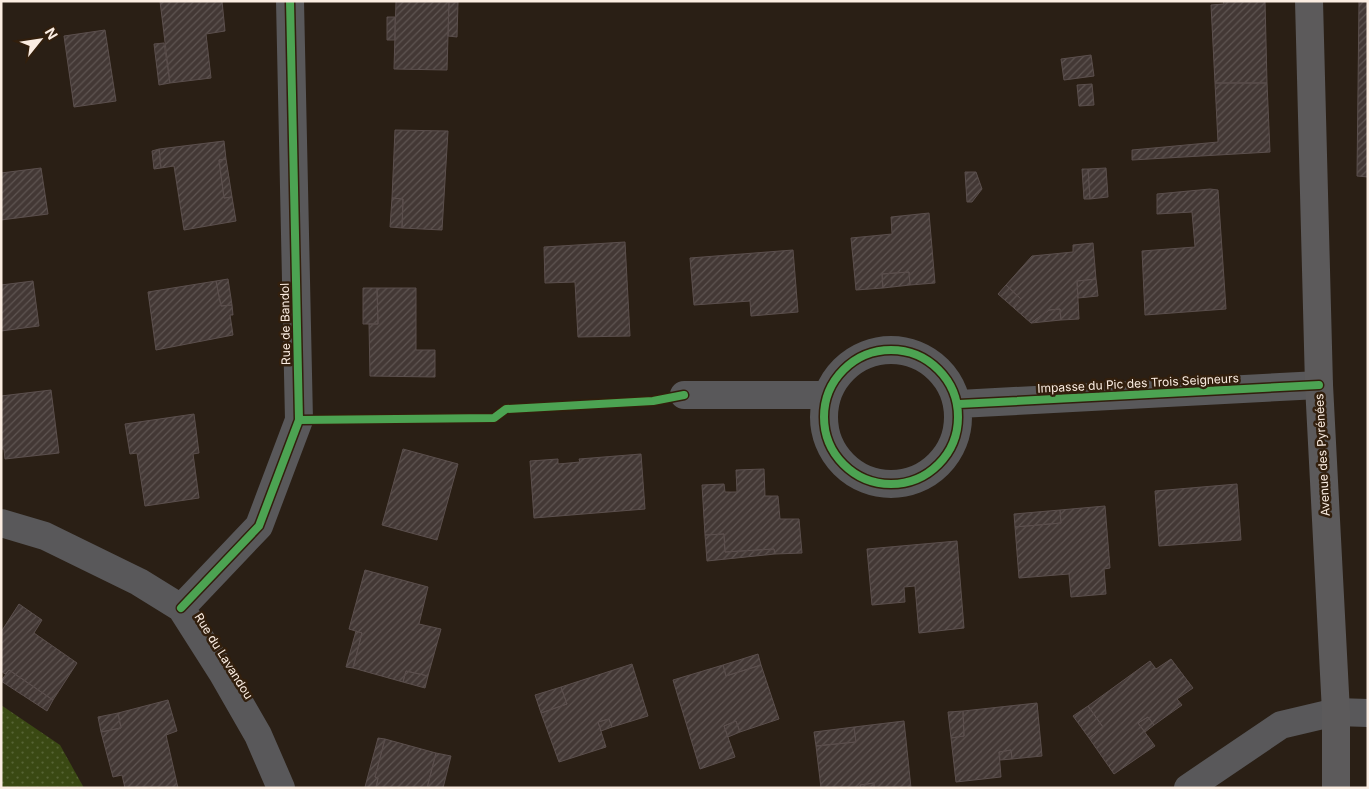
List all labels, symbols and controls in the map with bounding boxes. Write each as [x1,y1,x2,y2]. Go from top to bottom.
north arrow [15,15,65,65]
text: N [42,24,62,42]
street label: Rue de Bandol [277,283,293,365]
street label: Impasse du Pic des Trois Seigneurs [1037,370,1239,396]
street label: Avenue des Pyrénées [1311,393,1333,517]
street label: Rue du Lavandou [192,610,256,702]

